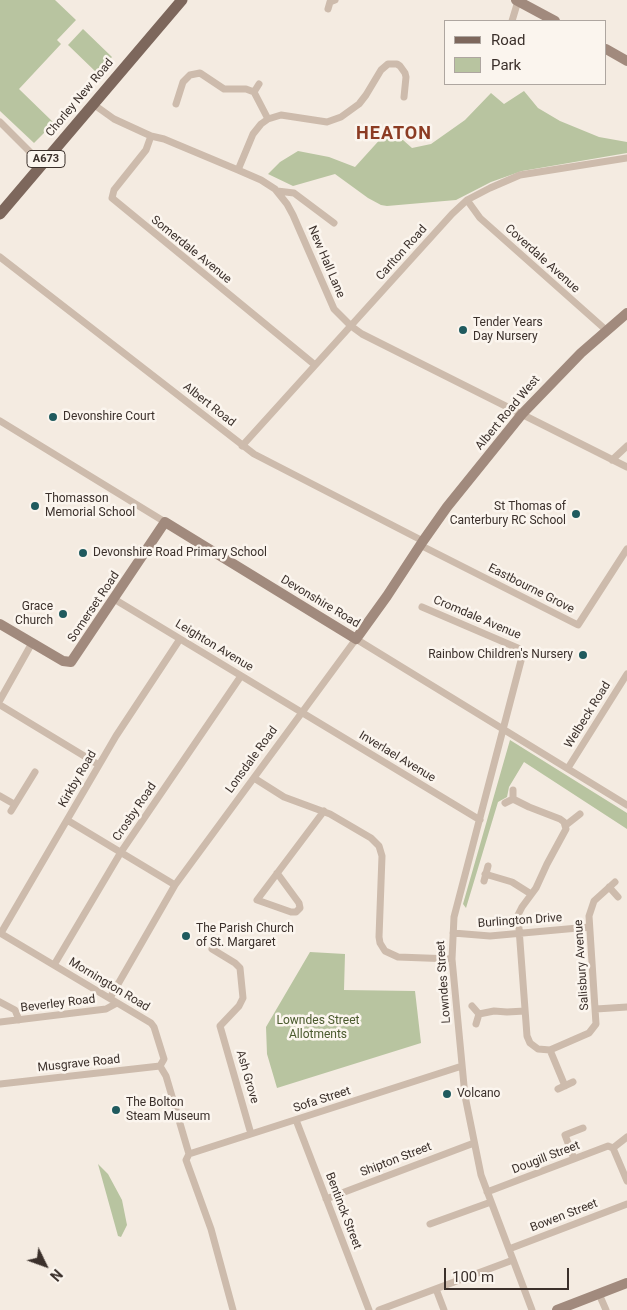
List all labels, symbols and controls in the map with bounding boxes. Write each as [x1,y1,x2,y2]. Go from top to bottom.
legend [444,20,607,85]
text: Road [491,31,525,49]
street label: Chorley New Road [43,56,117,140]
text: Park [491,56,521,74]
district label: HEATON [355,123,433,145]
road number: A673 [27,150,65,168]
street label: Somerdale Avenue [148,213,234,287]
street label: Coverdale Avenue [502,222,582,296]
street label: Carlton Road [374,223,430,283]
street label: New Hall Lane [304,224,348,300]
place label: Tender Years Day Nursery [473,316,543,344]
marker: Tender Years Day Nursery [457,324,469,336]
street label: Albert Road West [473,373,543,453]
street label: Albert Road [180,380,238,430]
place label: Devonshire Court [63,410,155,424]
marker: Devonshire Court [47,411,59,423]
place label: Thomasson Memorial School [45,492,135,520]
marker: Thomasson Memorial School [29,500,41,512]
place label: St Thomas of Canterbury RC School [450,500,566,528]
marker: St Thomas of Canterbury RC School [570,508,582,520]
place label: Devonshire Road Primary School [93,546,267,560]
marker: Devonshire Road Primary School [77,547,89,559]
street label: Eastbourne Grove [486,561,576,617]
street label: Somerset Road [65,569,123,645]
street label: Devonshire Road [278,573,362,631]
street label: Cromdale Avenue [431,593,523,643]
place label: Grace Church [15,600,53,628]
marker: Grace Church [57,608,69,620]
street label: Leighton Avenue [172,617,256,675]
place label: Rainbow Children's Nursery [428,648,573,662]
marker: Rainbow Children's Nursery [577,649,589,661]
street label: Welbeck Road [562,679,614,751]
street label: Lonsdale Road [223,724,281,796]
street label: Inverlael Avenue [356,728,438,786]
street label: Kirkby Road [56,748,100,810]
street label: Crosby Road [110,780,160,844]
street label: Burlington Drive [477,911,563,931]
street label: Salisbury Avenue [572,919,592,1011]
place label: The Parish Church of St. Margaret [196,922,294,950]
marker: The Parish Church of St. Margaret [180,930,192,942]
street label: Lowndes Street [434,940,454,1024]
street label: Mornington Road [66,955,152,1015]
street label: Beverley Road [20,992,96,1016]
park label: Lowndes Street Allotments [277,1014,359,1042]
street label: Ash Grove [233,1049,261,1105]
street label: Musgrave Road [37,1053,121,1075]
street label: Sofa Street [292,1084,352,1116]
place label: Volcano [457,1087,500,1101]
marker: Volcano [441,1088,453,1100]
place label: The Bolton Steam Museum [126,1096,210,1124]
marker: The Bolton Steam Museum [110,1104,122,1116]
street label: Dougill Street [510,1138,582,1178]
street label: Shipton Street [358,1140,434,1180]
street label: Bentinck Street [322,1171,364,1251]
street label: Bowen Street [528,1197,600,1235]
north arrow [20,1240,70,1290]
scale bar [447,1258,572,1290]
text: N [47,1266,65,1284]
text: 100 m [452,1268,494,1286]

